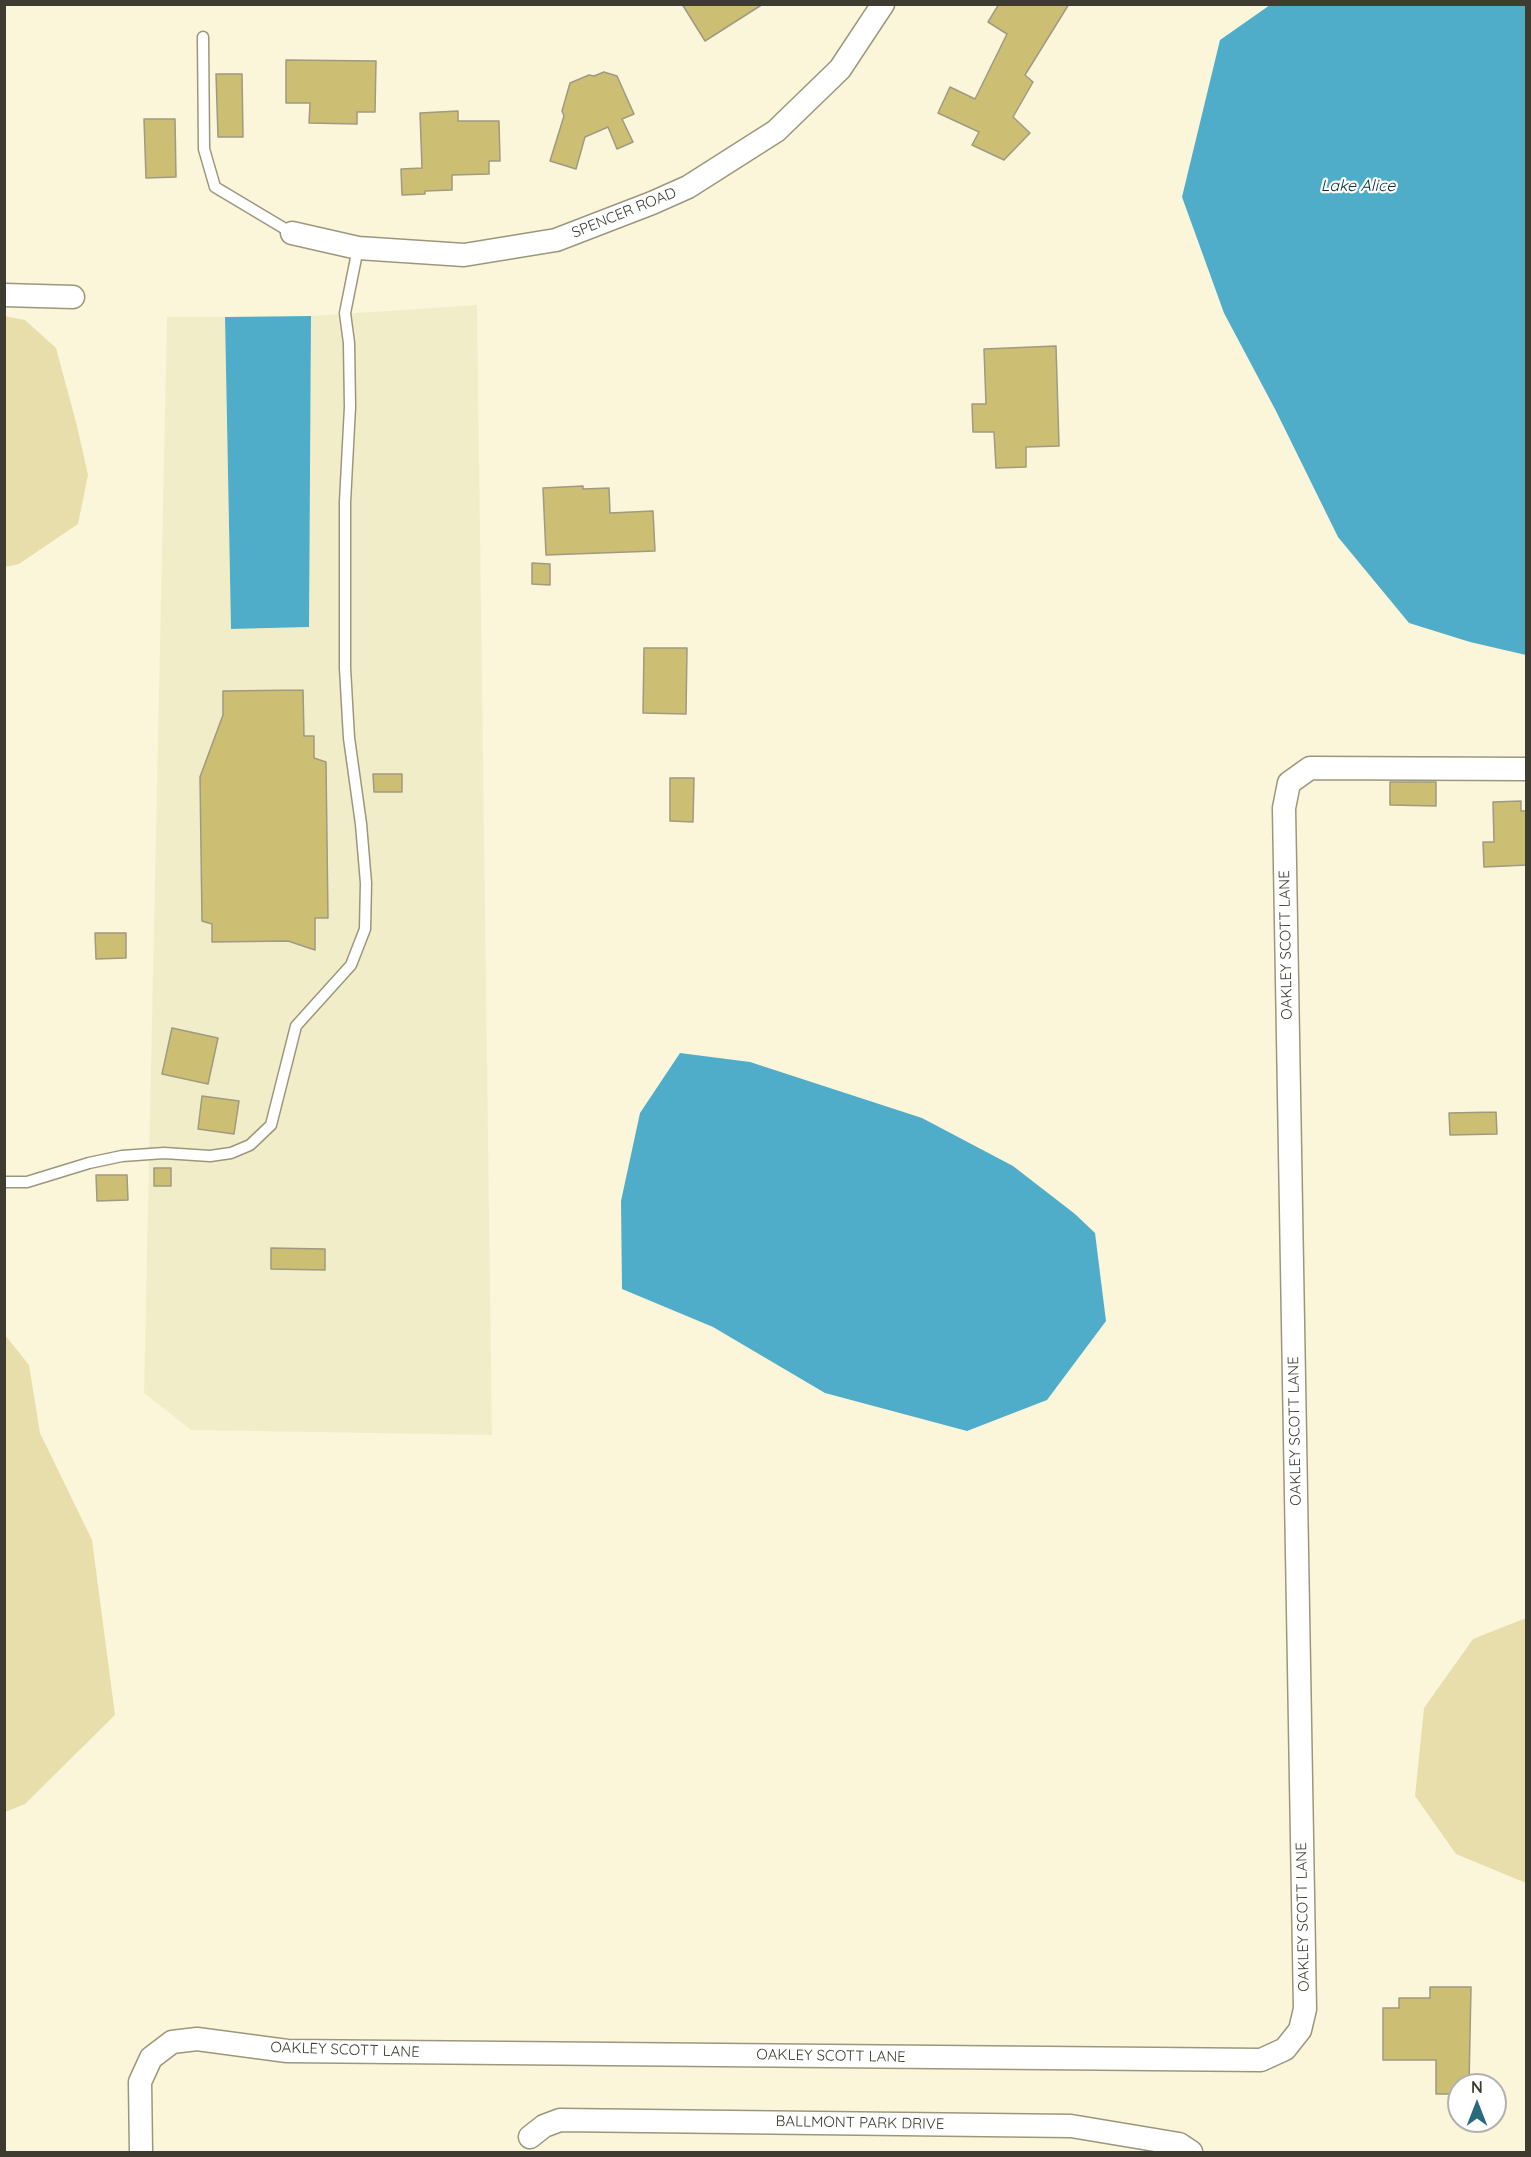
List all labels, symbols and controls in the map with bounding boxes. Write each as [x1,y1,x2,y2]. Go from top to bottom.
water label: Lake Alice [1321,176,1395,196]
street label: SPENCER ROAD [569,184,679,242]
street label: OAKLEY SCOTT LANE [1276,870,1296,1020]
street label: OAKLEY SCOTT LANE [1285,1356,1305,1506]
street label: OAKLEY SCOTT LANE [1293,1842,1313,1992]
street label: OAKLEY SCOTT LANE [270,2038,420,2062]
street label: OAKLEY SCOTT LANE [756,2046,906,2066]
north arrow [1447,2073,1507,2133]
text: N [1471,2077,1483,2097]
street label: BALLMONT PARK DRIVE [775,2113,945,2133]

